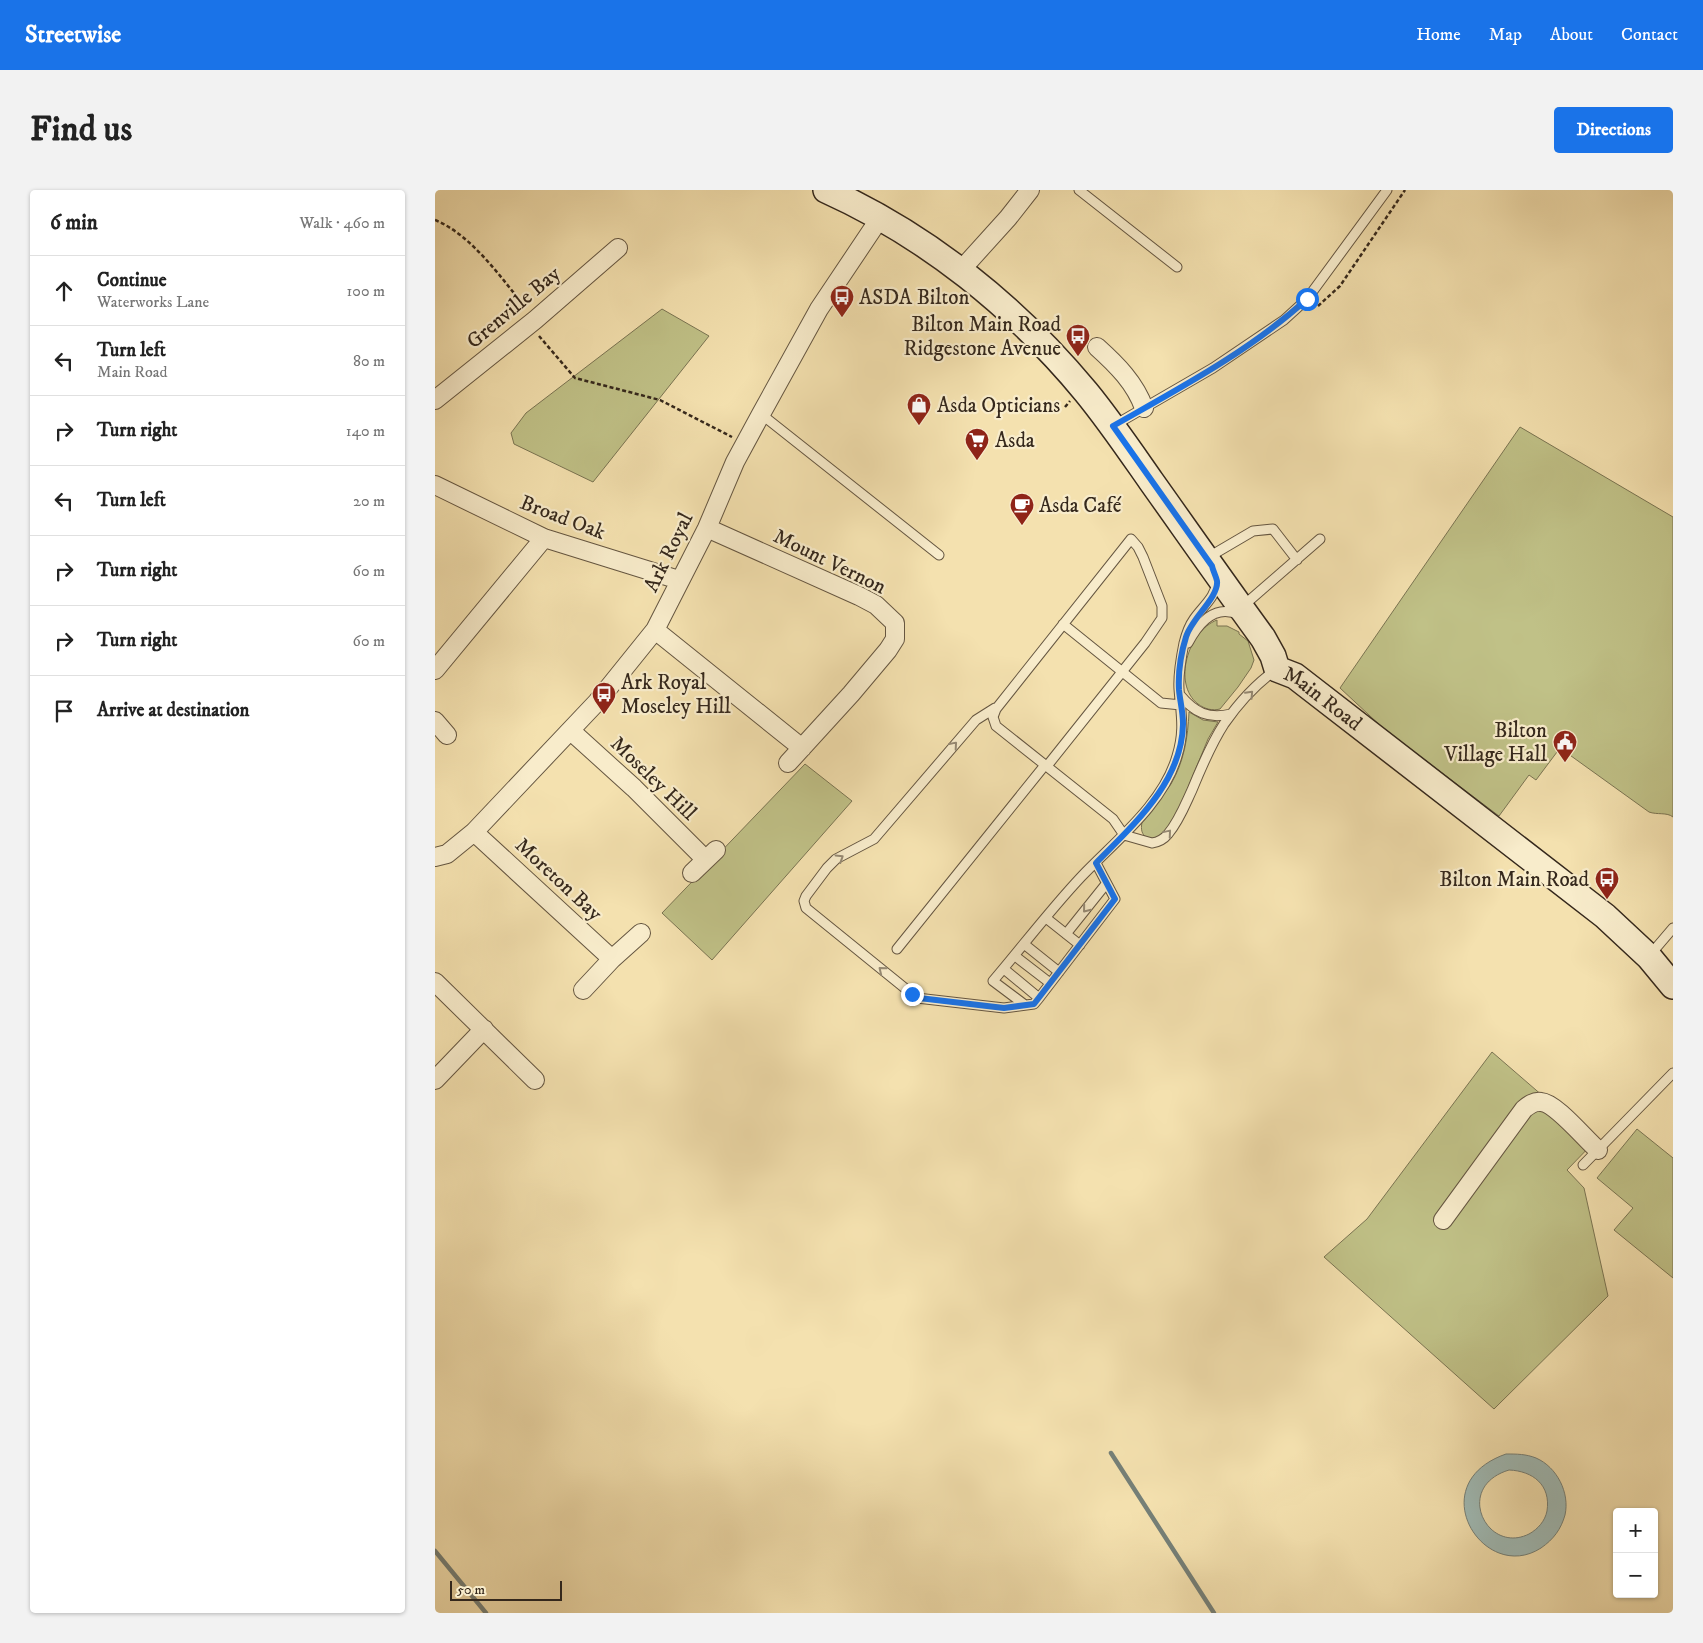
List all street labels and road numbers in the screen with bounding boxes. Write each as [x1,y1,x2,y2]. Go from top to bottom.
street label: Grenville Bay [461,260,567,355]
street label: Broad Oak [516,490,610,546]
street label: Ark Royal [639,508,700,596]
street label: Mount Vernon [769,523,890,600]
street label: Main Road [1280,661,1367,737]
street label: Moseley Hill [605,731,702,827]
street label: Moreton Bay [509,833,608,927]

